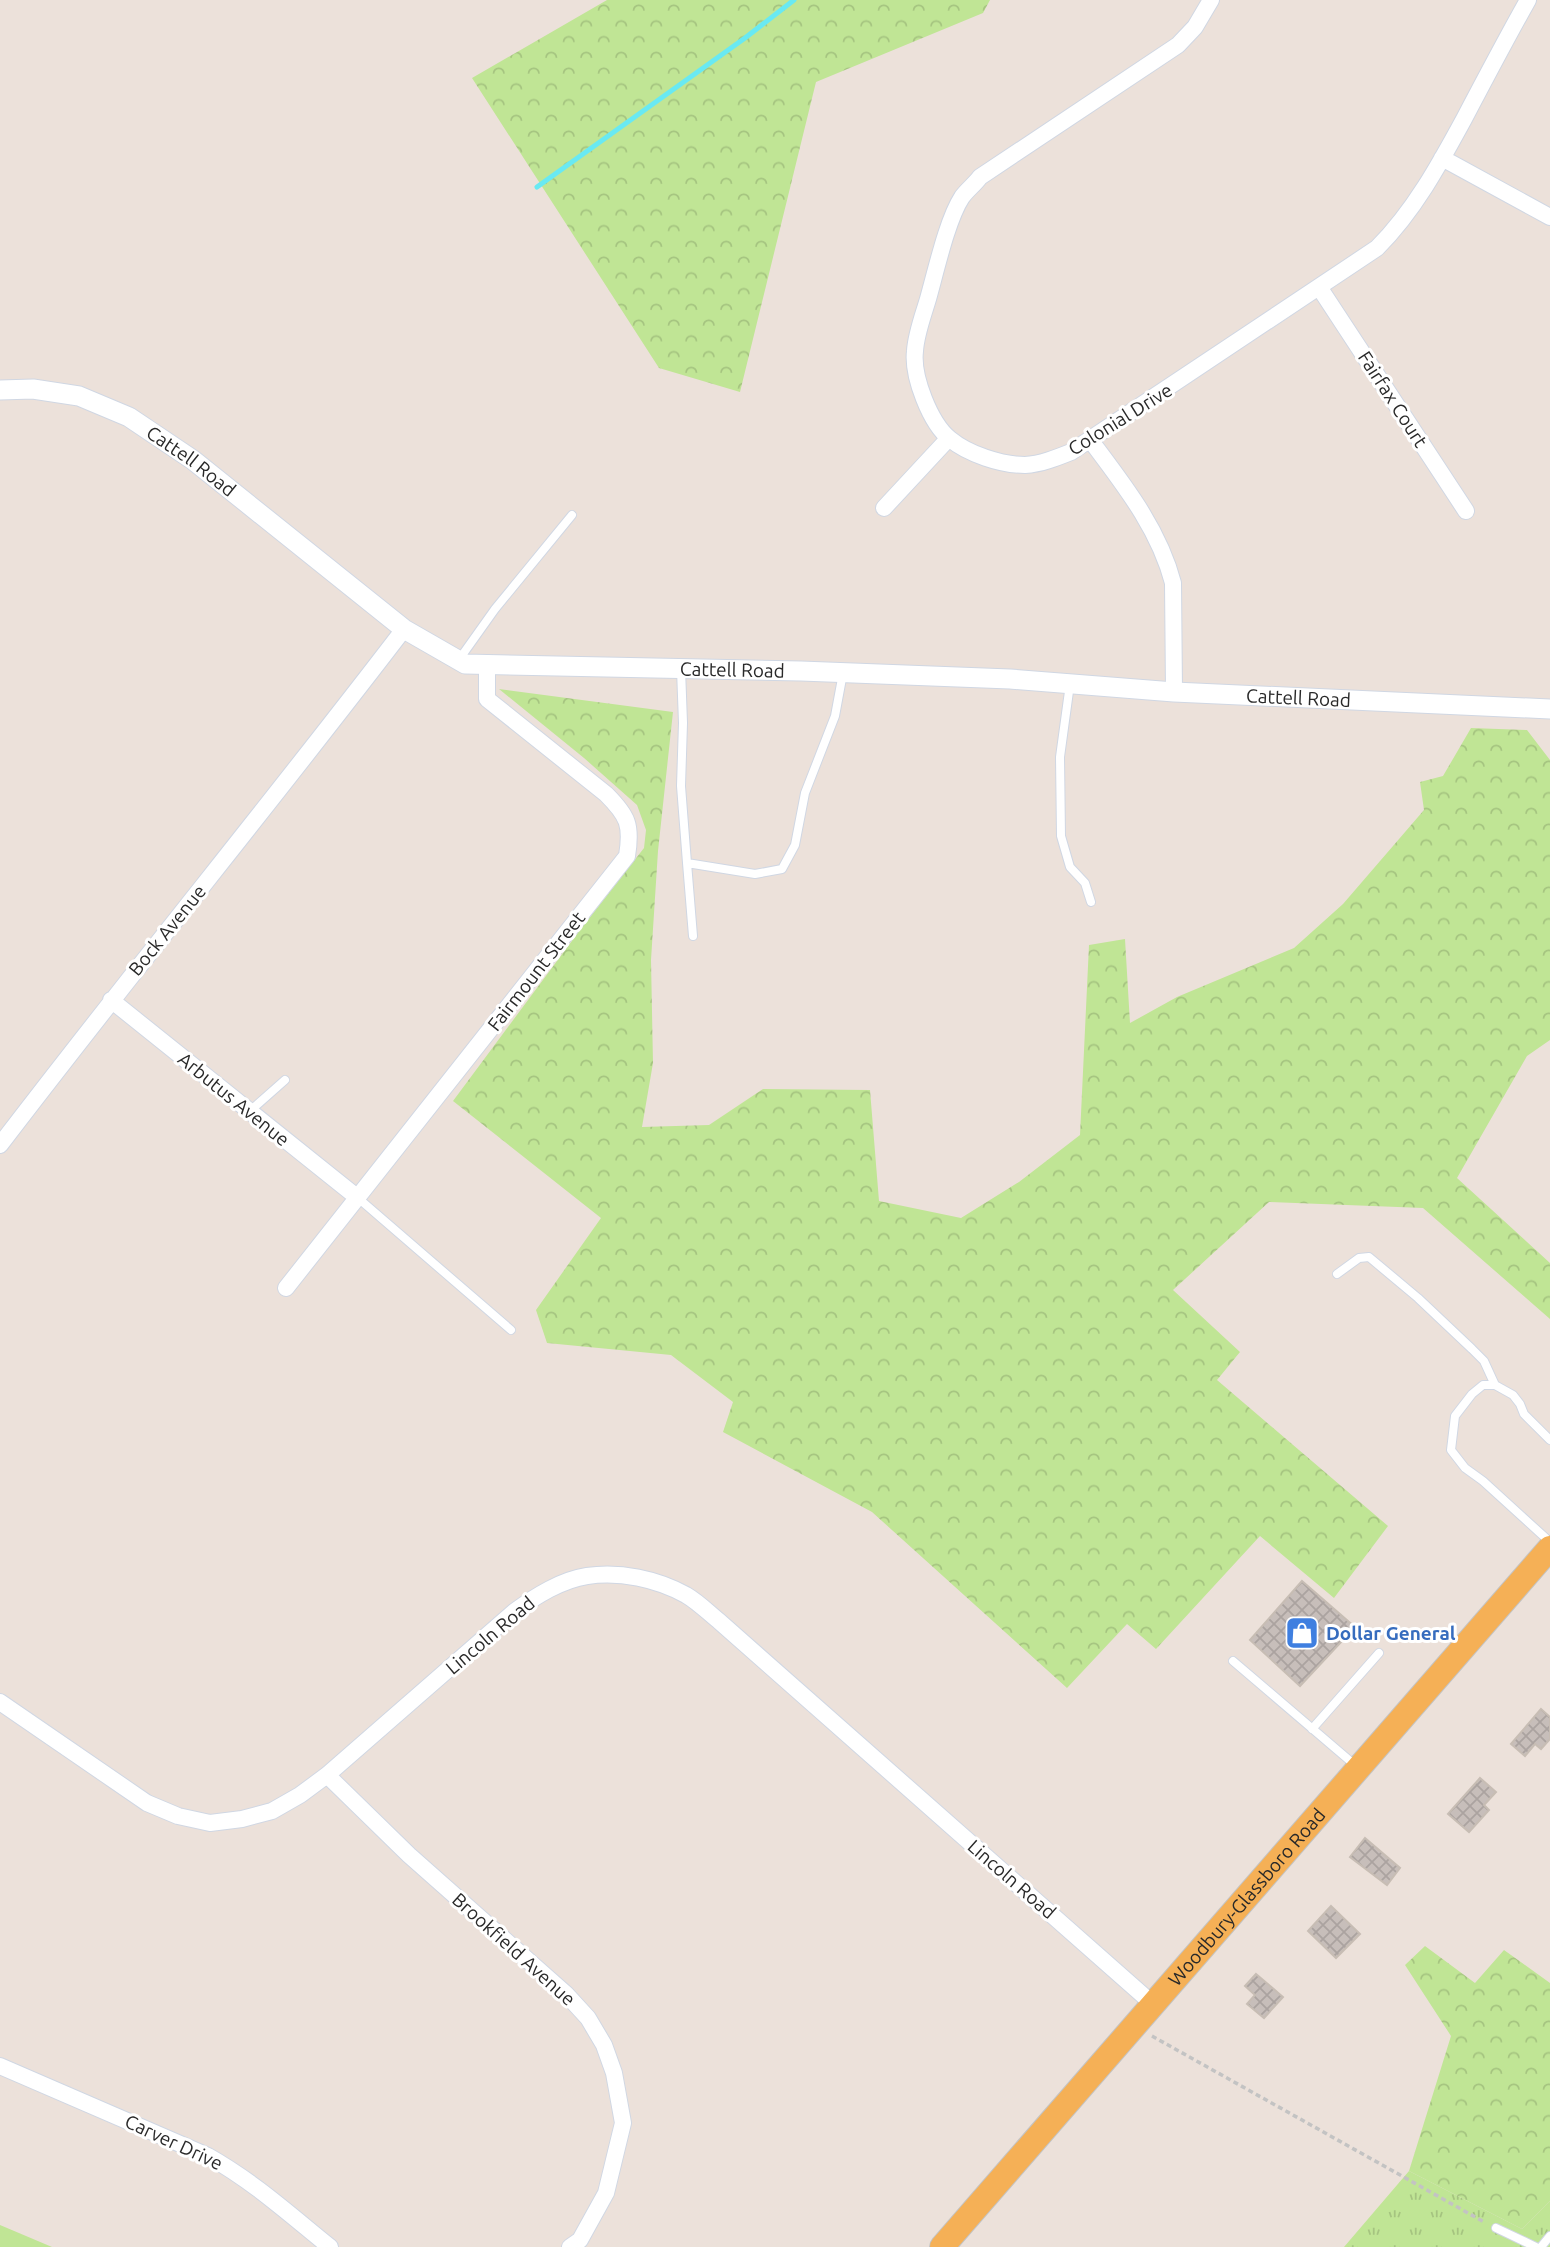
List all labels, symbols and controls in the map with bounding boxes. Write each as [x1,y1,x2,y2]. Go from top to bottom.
street label: Fairfax Court [1354,347,1432,452]
street label: Colonial Drive [1064,378,1176,460]
street label: Cattell Road [143,421,240,501]
street label: Cattell Road [680,657,785,682]
street label: Cattell Road [1246,684,1352,711]
street label: Bock Avenue [124,880,210,980]
street label: Fairmount Street [483,907,590,1035]
street label: Arbutus Avenue [174,1048,294,1150]
street label: Lincoln Road [441,1592,539,1678]
shop icon: Dollar General [1283,1614,1321,1652]
place label: Dollar General [1326,1622,1456,1644]
street label: Woodbury-Glassboro Road [1164,1804,1330,1990]
street label: Lincoln Road [964,1835,1060,1923]
street label: Brookfield Avenue [448,1888,580,2010]
street label: Carver Drive [122,2110,226,2174]

